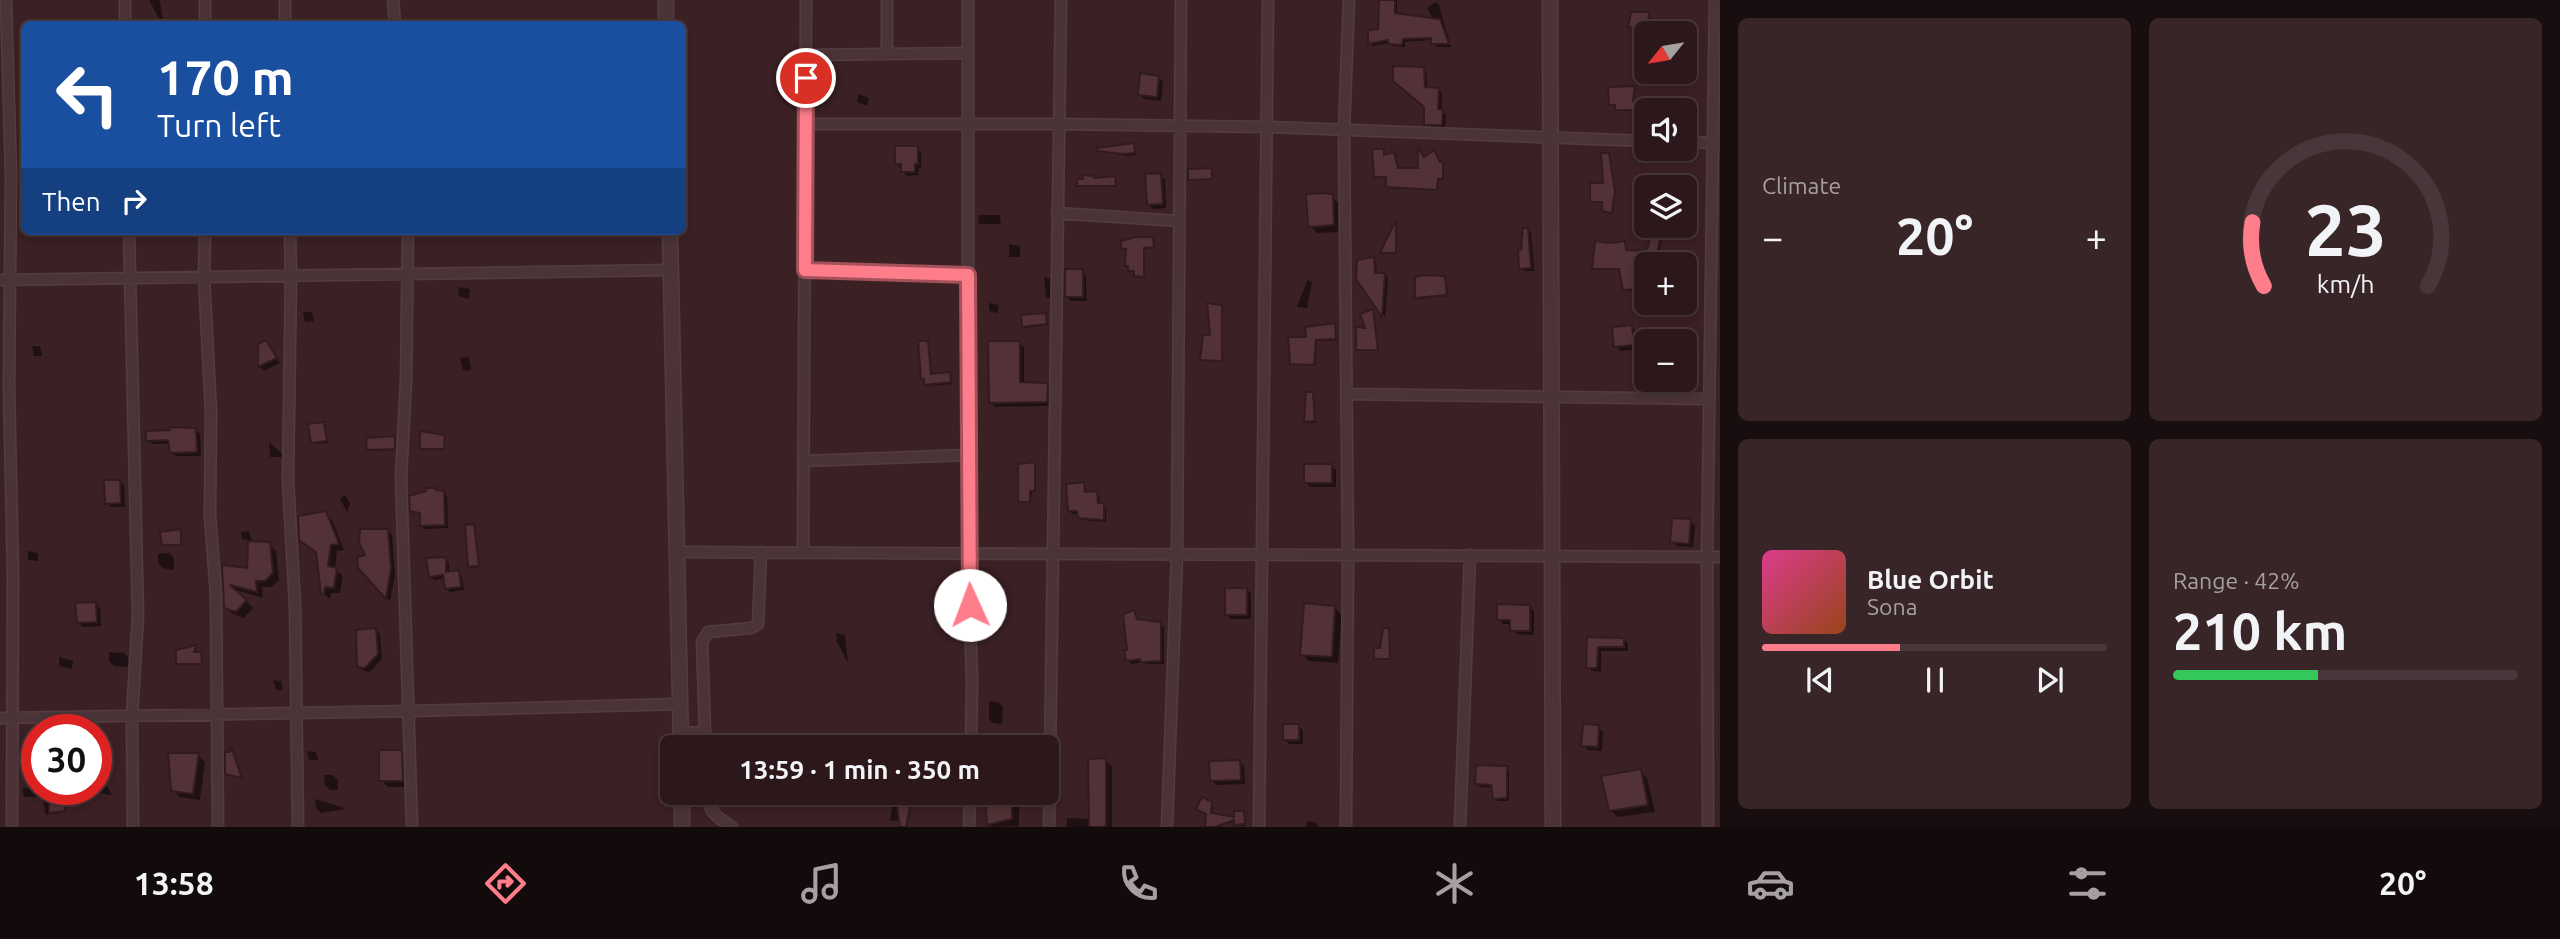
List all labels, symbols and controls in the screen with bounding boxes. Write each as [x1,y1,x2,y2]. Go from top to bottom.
north arrow [1634,21,1698,84]
map controls [1634,21,1697,392]
pin [776,48,836,108]
icon: left [42,49,133,140]
text: 170 m [157,49,294,104]
icon: arrive [787,59,825,97]
button: sound [1634,98,1697,161]
text: Turn left [157,107,281,143]
text: Climate [1762,173,1841,198]
button: layers [1634,175,1697,238]
icon: right [115,182,153,220]
text: Then [42,187,101,216]
text: 23 [2304,188,2387,270]
text: 20° [1896,207,1973,265]
text: − [1762,216,1783,258]
text: + [2086,216,2107,258]
button: + [1634,252,1697,315]
text: km/h [2317,269,2374,297]
button: − [1634,329,1697,392]
text: Blue Orbit [1867,565,1994,594]
position arrow [933,568,1007,642]
text: Range · 42% [2173,568,2300,593]
text: Sona [1867,594,1917,619]
text: 210 km [2173,602,2347,660]
icon: previous [1801,661,1839,699]
icon: pause [1916,661,1954,699]
icon: next [2031,661,2069,699]
speed limit sign: 30 [21,714,112,805]
text: 13:59 · 1 min · 350 m [739,755,980,784]
icon: directions [481,859,530,908]
icon: music [797,859,846,908]
icon: phone [1114,859,1163,908]
icon: climate [1430,859,1479,908]
icon: car [1746,859,1795,908]
icon: filters [2063,859,2112,908]
text: 13:58 [134,865,214,901]
text: 20° [2379,865,2426,901]

